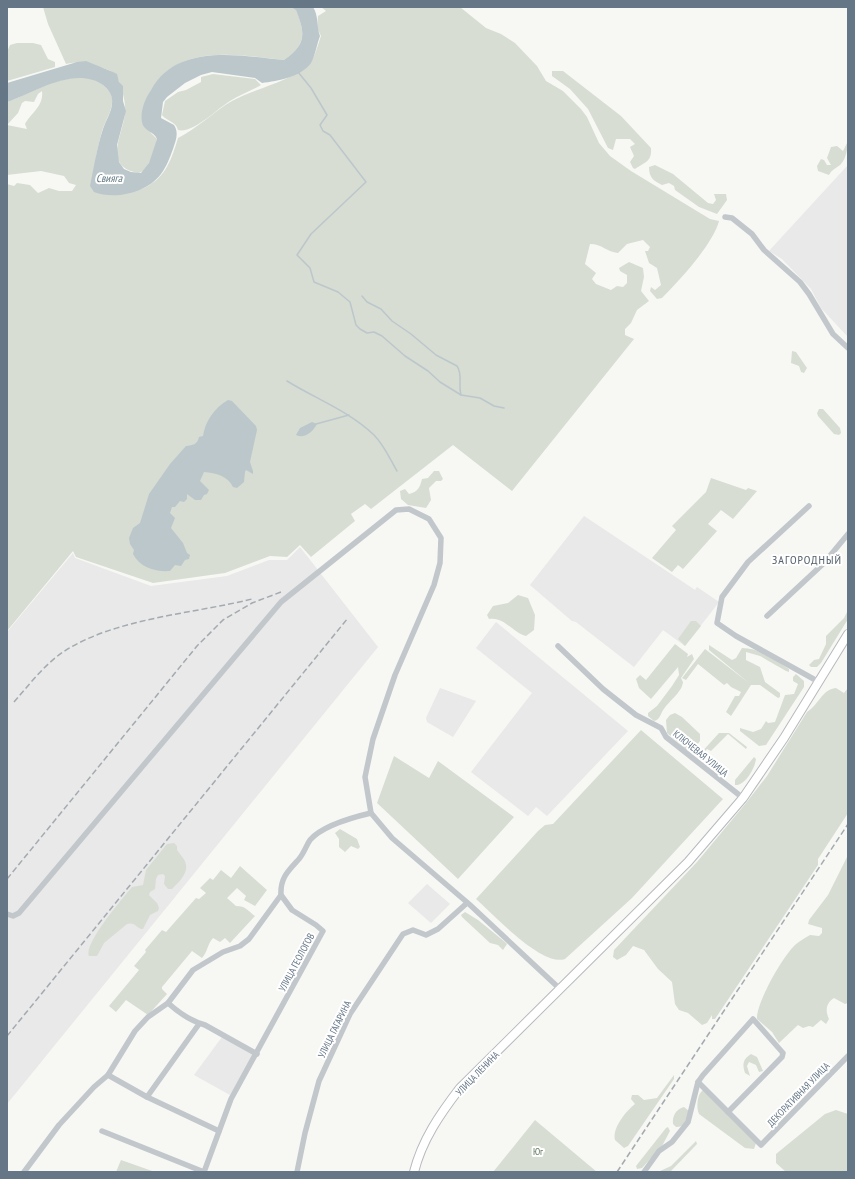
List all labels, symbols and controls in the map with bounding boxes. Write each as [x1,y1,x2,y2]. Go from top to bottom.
water label: Свияга [96,171,123,185]
district label: ЗАГОРОДНЫЙ [772,552,842,567]
street label: КЛЮЧЕВАЯ УЛИЦА [670,727,731,780]
street label: УЛИЦА ГЕОЛОГОВ [276,931,317,994]
street label: УЛИЦА ГАГАРИНА [315,998,354,1060]
street label: УЛИЦА ЛЕНИНА [453,1048,502,1098]
street label: ДЕКОРАТИВНАЯ УЛИЦА [764,1059,833,1129]
park label: Юг [533,1145,543,1158]

